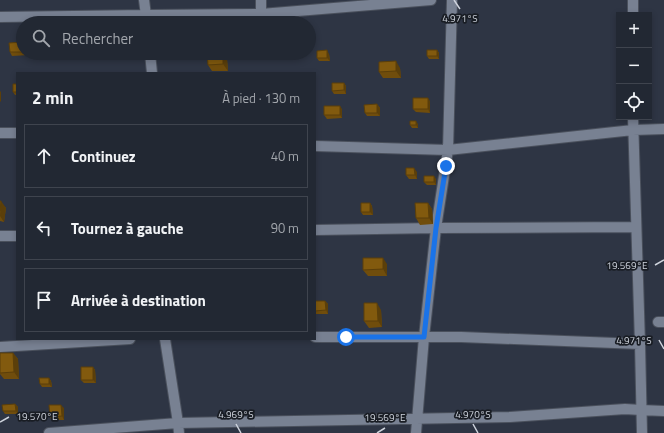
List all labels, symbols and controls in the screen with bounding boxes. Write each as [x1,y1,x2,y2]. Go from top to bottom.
text: 4.971°S [442,11,478,26]
map controls [616,12,652,120]
button: + [616,12,652,48]
search box [16,16,316,60]
icon: search [30,27,52,49]
text: Rechercher [62,27,133,50]
button: − [616,48,652,84]
button: locate [616,84,652,120]
text: 2 min [32,85,73,111]
text: À pied · 130 m [222,88,300,108]
icon: ahead [33,145,55,167]
text: Continuez [71,145,136,168]
text: 40 m [271,146,299,166]
route end [437,157,455,175]
icon: left [33,217,55,239]
text: Tournez à gauche [71,217,183,240]
text: 90 m [271,218,299,238]
text: 19.569°E [606,258,648,273]
icon: arrive [33,289,55,311]
text: Arrivée à destination [71,289,206,312]
route start [337,328,355,346]
text: 4.971°S [616,333,652,348]
text: 4.969°S [218,407,254,422]
text: 4.970°S [455,407,491,422]
text: 19.570°E [16,409,58,424]
text: 19.569°E [364,410,406,425]

